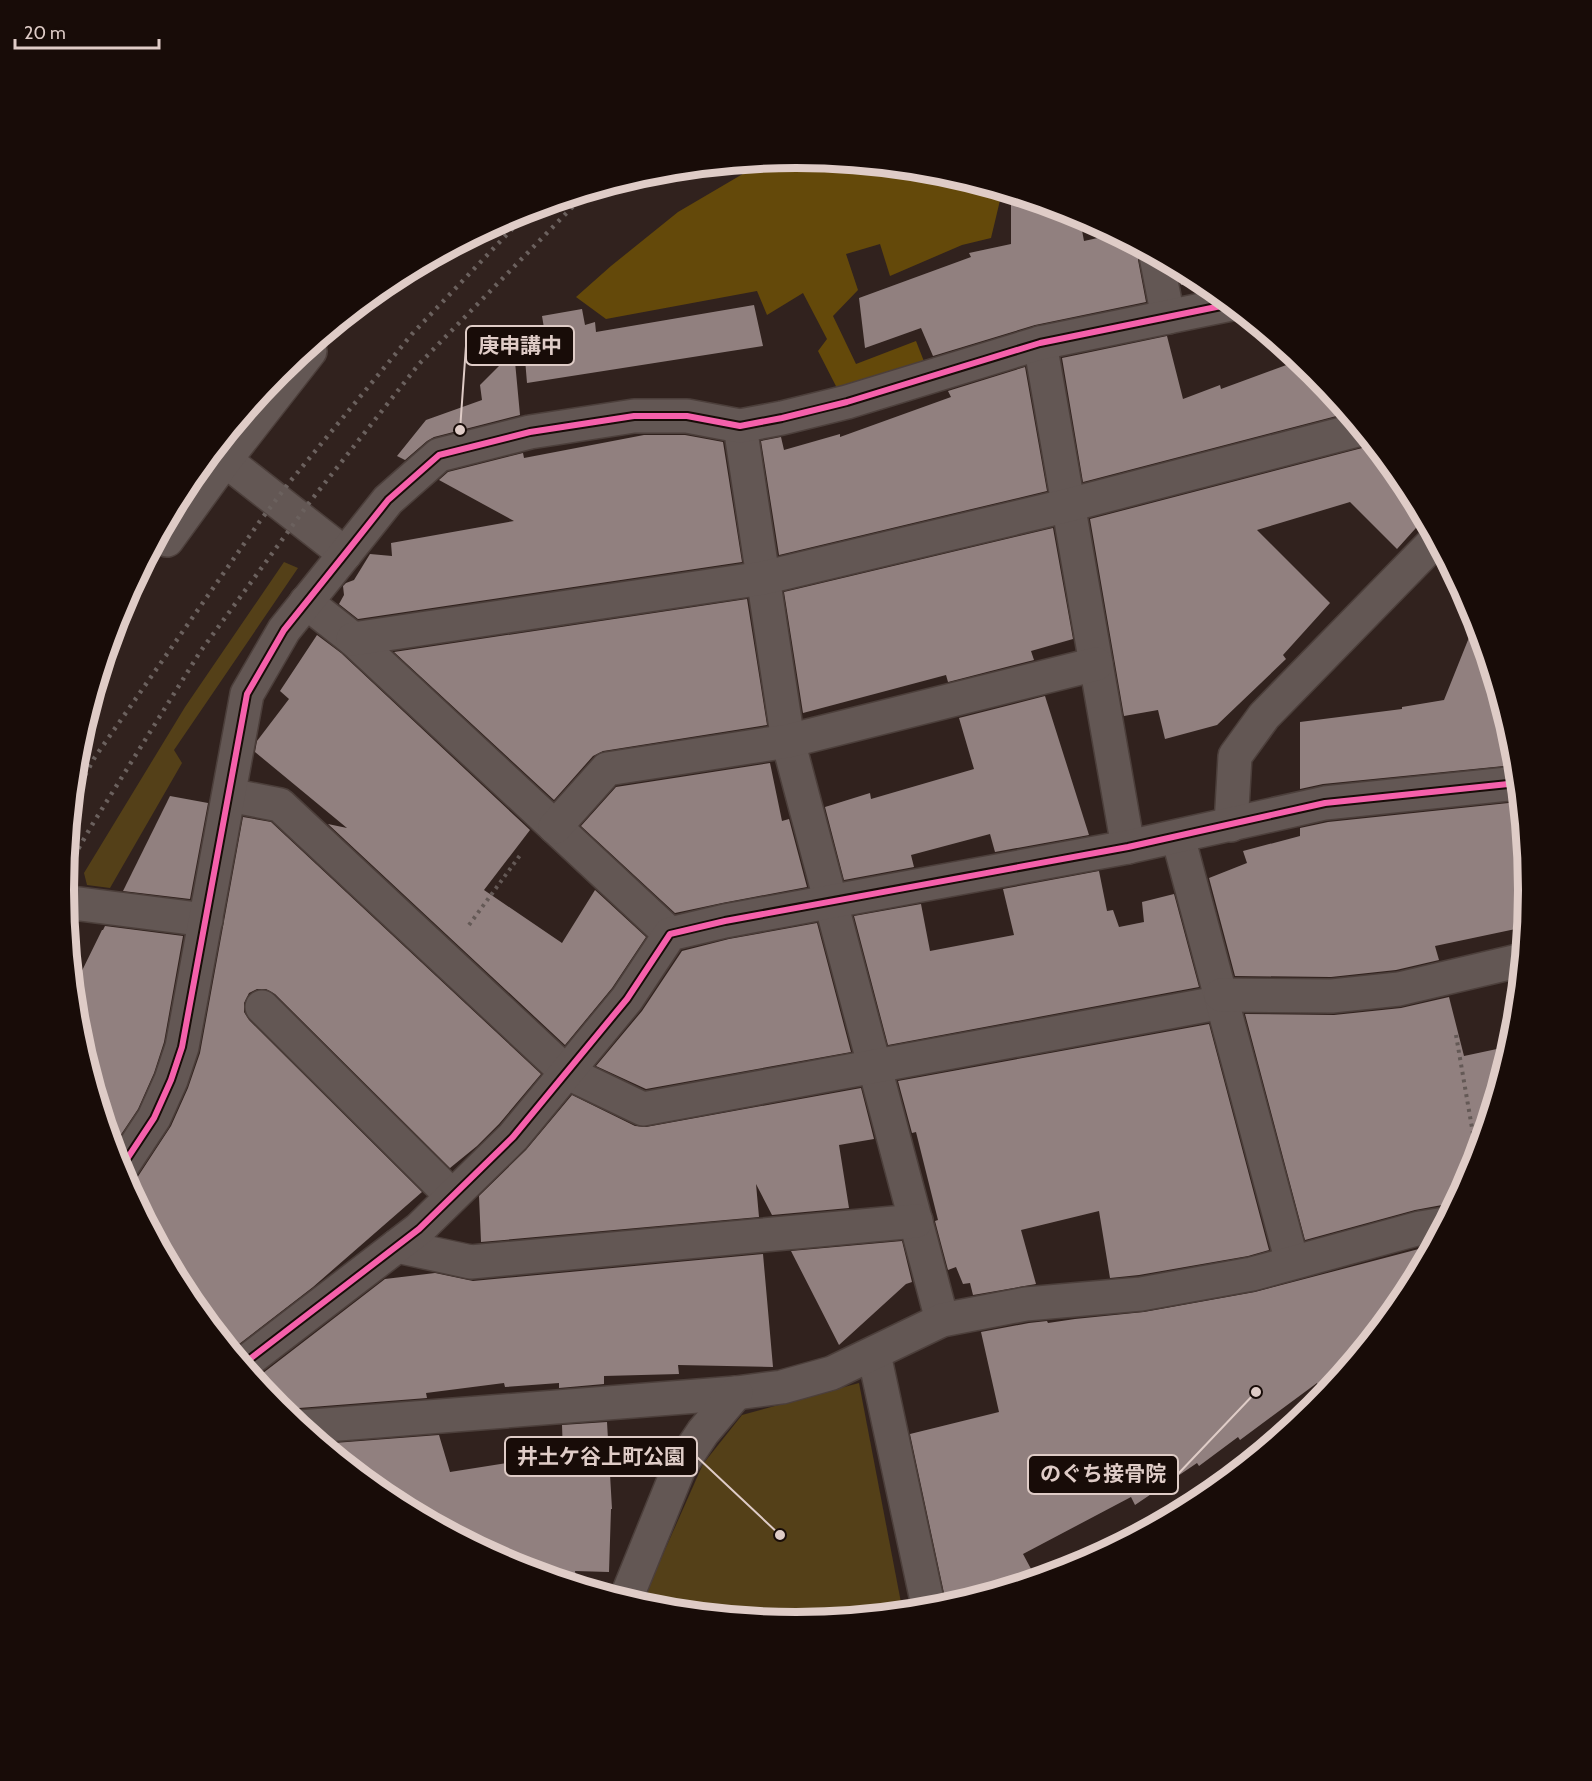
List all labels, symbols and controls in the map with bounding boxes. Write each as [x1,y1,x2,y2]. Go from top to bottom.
scale bar [15,12,159,50]
text: 20 m [24,22,66,44]
callout: 庚申講中 [466,326,574,365]
text: 庚申講中 [478,333,562,358]
callout: 井土ケ谷上町公園 [505,1437,697,1476]
text: 井土ケ谷上町公園 [517,1444,685,1469]
callout: のぐち接骨院 [1028,1455,1178,1494]
text: のぐち接骨院 [1040,1461,1166,1486]

